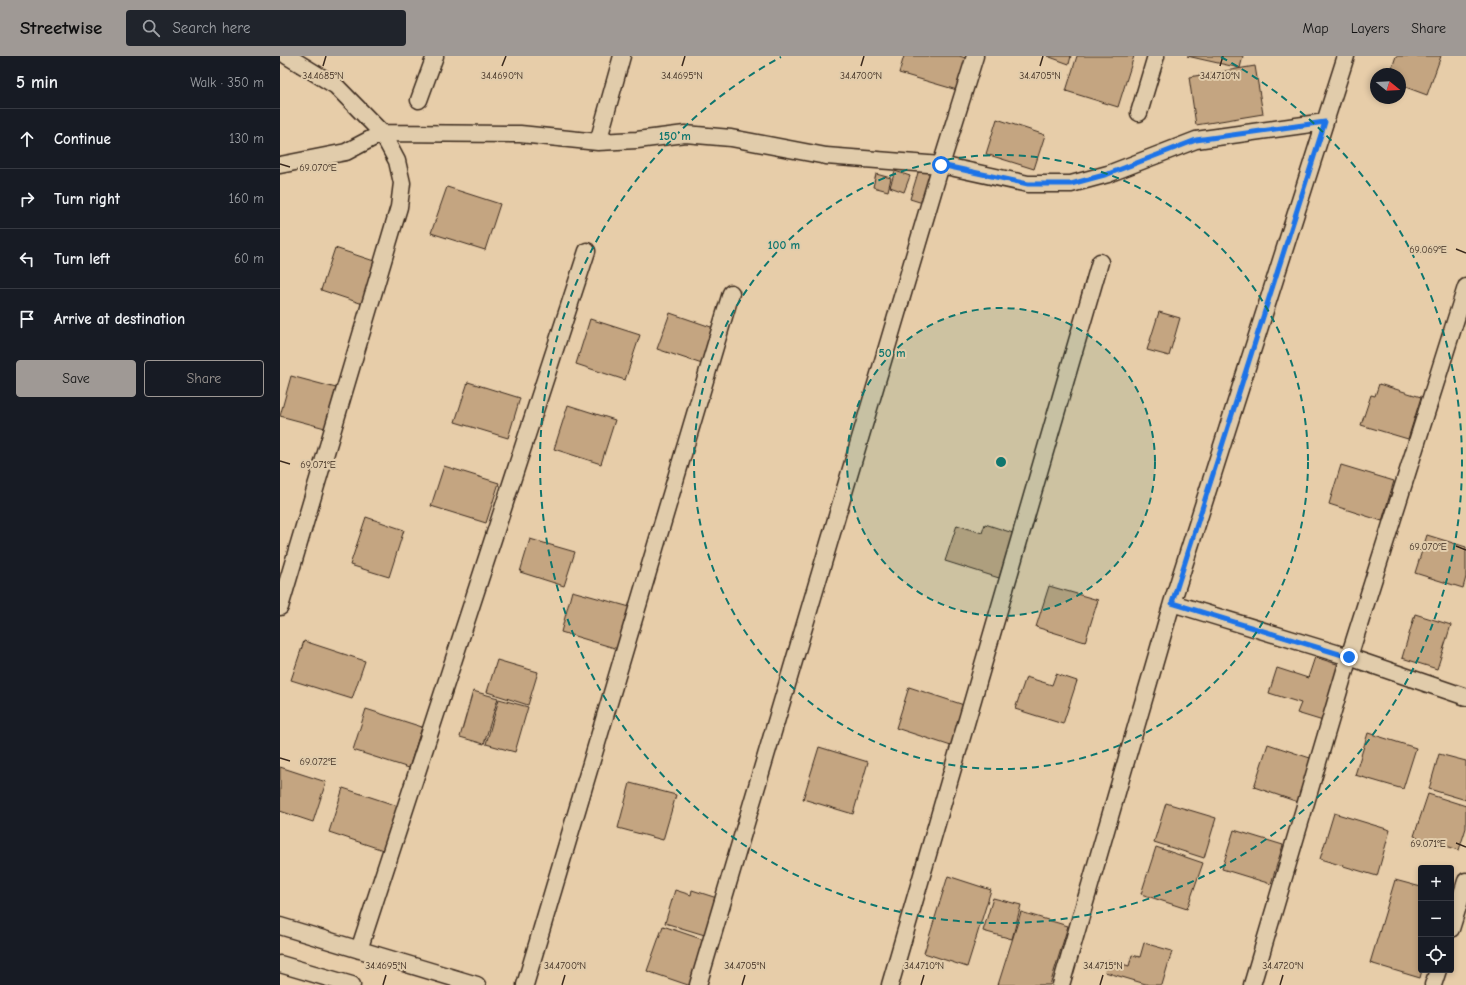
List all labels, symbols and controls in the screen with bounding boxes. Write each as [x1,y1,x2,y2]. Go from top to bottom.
search box [126,10,406,46]
text: Streetwise [20,17,102,39]
icon: search [140,17,162,39]
text: Search here [172,19,250,37]
text: Map [1302,20,1329,37]
text: Layers [1351,20,1389,37]
text: Share [1411,20,1446,37]
north arrow [1370,68,1406,104]
text: 34.4685°N [302,70,344,82]
text: 34.4690°N [481,70,523,82]
text: 34.4695°N [661,70,703,82]
text: 34.4700°N [840,70,882,82]
text: 34.4705°N [1019,70,1061,82]
text: 34.4710°N [1200,70,1240,82]
text: 5 min [16,73,58,92]
text: Walk · 350 m [190,75,264,90]
icon: ahead [16,128,38,150]
text: 150 m [659,129,691,143]
text: Continue [54,130,111,148]
text: 130 m [229,131,264,146]
route start [932,156,950,174]
text: 69.070°E [299,162,337,174]
icon: right [16,188,38,210]
text: Turn right [54,190,120,208]
text: 160 m [229,191,264,206]
text: 100 m [768,238,800,252]
text: 69.069°E [1409,244,1447,256]
icon: left [16,248,38,270]
text: Turn left [54,250,110,268]
text: 60 m [234,251,264,266]
icon: arrive [16,308,38,330]
text: Arrive at destination [54,310,185,328]
text: 50 m [878,346,906,360]
button: Save [16,360,136,397]
button: Share [144,360,264,397]
centre of rings [994,455,1008,469]
text: 69.071°E [300,459,336,471]
text: 69.070°E [1409,541,1447,553]
route end [1340,648,1358,666]
text: 69.072°E [300,756,336,768]
text: 69.071°E [1410,838,1446,850]
map controls [1418,865,1454,973]
button: + [1418,865,1454,901]
button: − [1418,901,1454,937]
button: locate [1418,937,1454,973]
text: 34.4695°N [365,960,407,972]
text: 34.4700°N [544,960,586,972]
text: 34.4705°N [724,960,766,972]
text: 34.4710°N [904,960,944,972]
text: 34.4715°N [1083,960,1123,972]
text: 34.4720°N [1262,960,1304,972]

